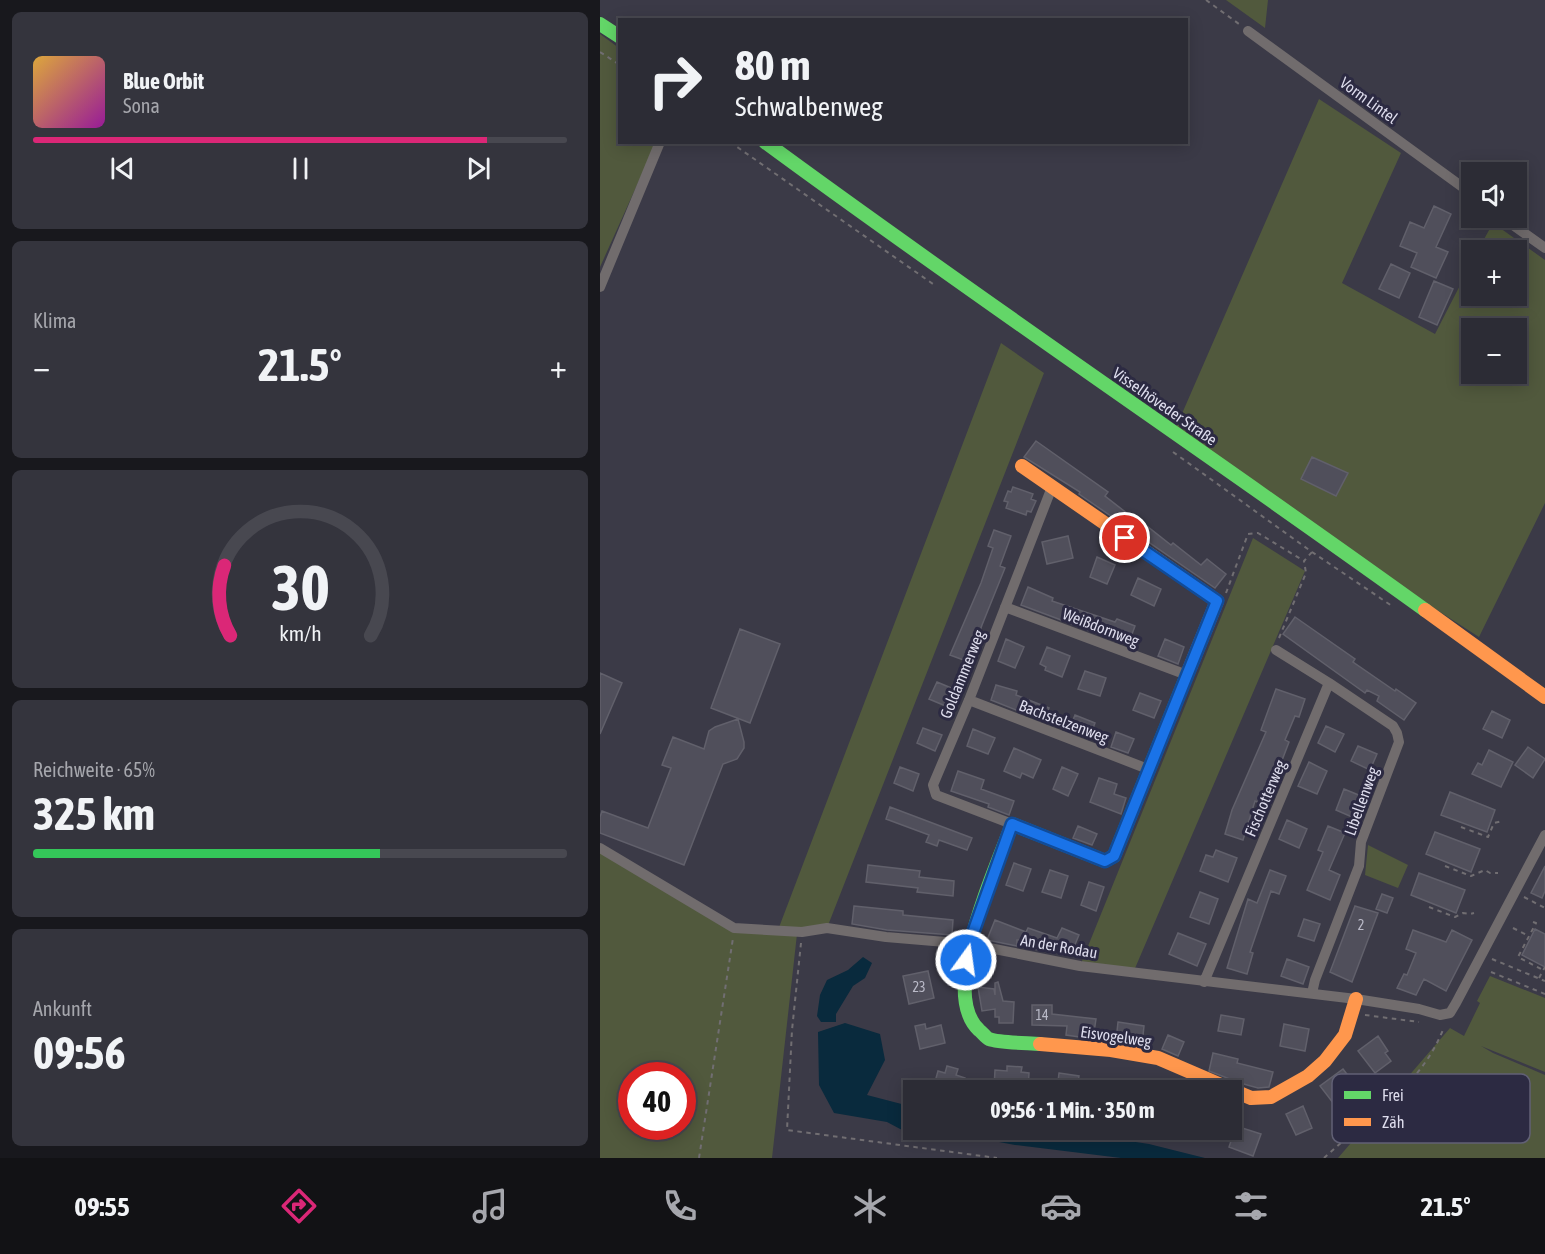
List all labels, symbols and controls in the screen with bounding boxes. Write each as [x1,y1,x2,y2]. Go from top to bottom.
text: 80 m [735,41,810,89]
icon: right [636,42,714,120]
text: Blue Orbit [123,68,204,94]
street label: Vorm Lintel [1337,73,1402,127]
text: Schwalbenweg [735,91,883,122]
text: Sona [123,94,160,117]
icon: previous [106,152,139,185]
icon: pause [284,152,317,185]
icon: next [462,152,495,185]
map controls [1461,162,1527,384]
button: sound [1461,162,1527,228]
button: + [1461,240,1527,306]
text: Klima [33,309,76,332]
button: − [1461,318,1527,384]
text: 21.5° [258,339,342,391]
text: − [33,347,50,385]
text: + [550,347,567,385]
street label: Visselhöveder Straße [1110,363,1220,449]
pin [1099,512,1150,563]
icon: arrive [1108,521,1141,554]
text: 30 [271,552,329,623]
street label: Weißdornweg [1060,604,1142,651]
text: km/h [279,621,321,646]
street label: Goldammerweg [936,627,989,721]
street label: Bachstelzenweg [1016,696,1111,747]
street label: Fischotterweg [1241,757,1290,839]
text: Reichweite · 65% [33,758,155,781]
street label: Libellenweg [1340,764,1383,838]
text: 325 km [33,788,155,840]
house number: 2 [1358,917,1364,933]
position arrow [934,928,998,992]
street label: An der Rodau [1019,930,1099,962]
house number: 23 [912,979,926,995]
text: Ankunft [33,997,92,1020]
house number: 14 [1035,1007,1049,1023]
street label: Eisvogelweg [1079,1022,1153,1051]
text: 09:56 [33,1027,126,1079]
speed limit sign: 40 [618,1062,696,1140]
legend [1332,1074,1530,1143]
text: Frei [1382,1086,1404,1104]
text: 09:56 · 1 Min. · 350 m [990,1097,1155,1123]
text: Zäh [1382,1113,1404,1131]
icon: directions [278,1185,320,1227]
icon: music [469,1185,511,1227]
icon: phone [659,1185,701,1227]
icon: climate [849,1185,891,1227]
icon: car [1040,1185,1082,1227]
icon: filters [1230,1185,1272,1227]
text: 09:55 [74,1191,130,1222]
text: 21.5° [1420,1191,1471,1222]

